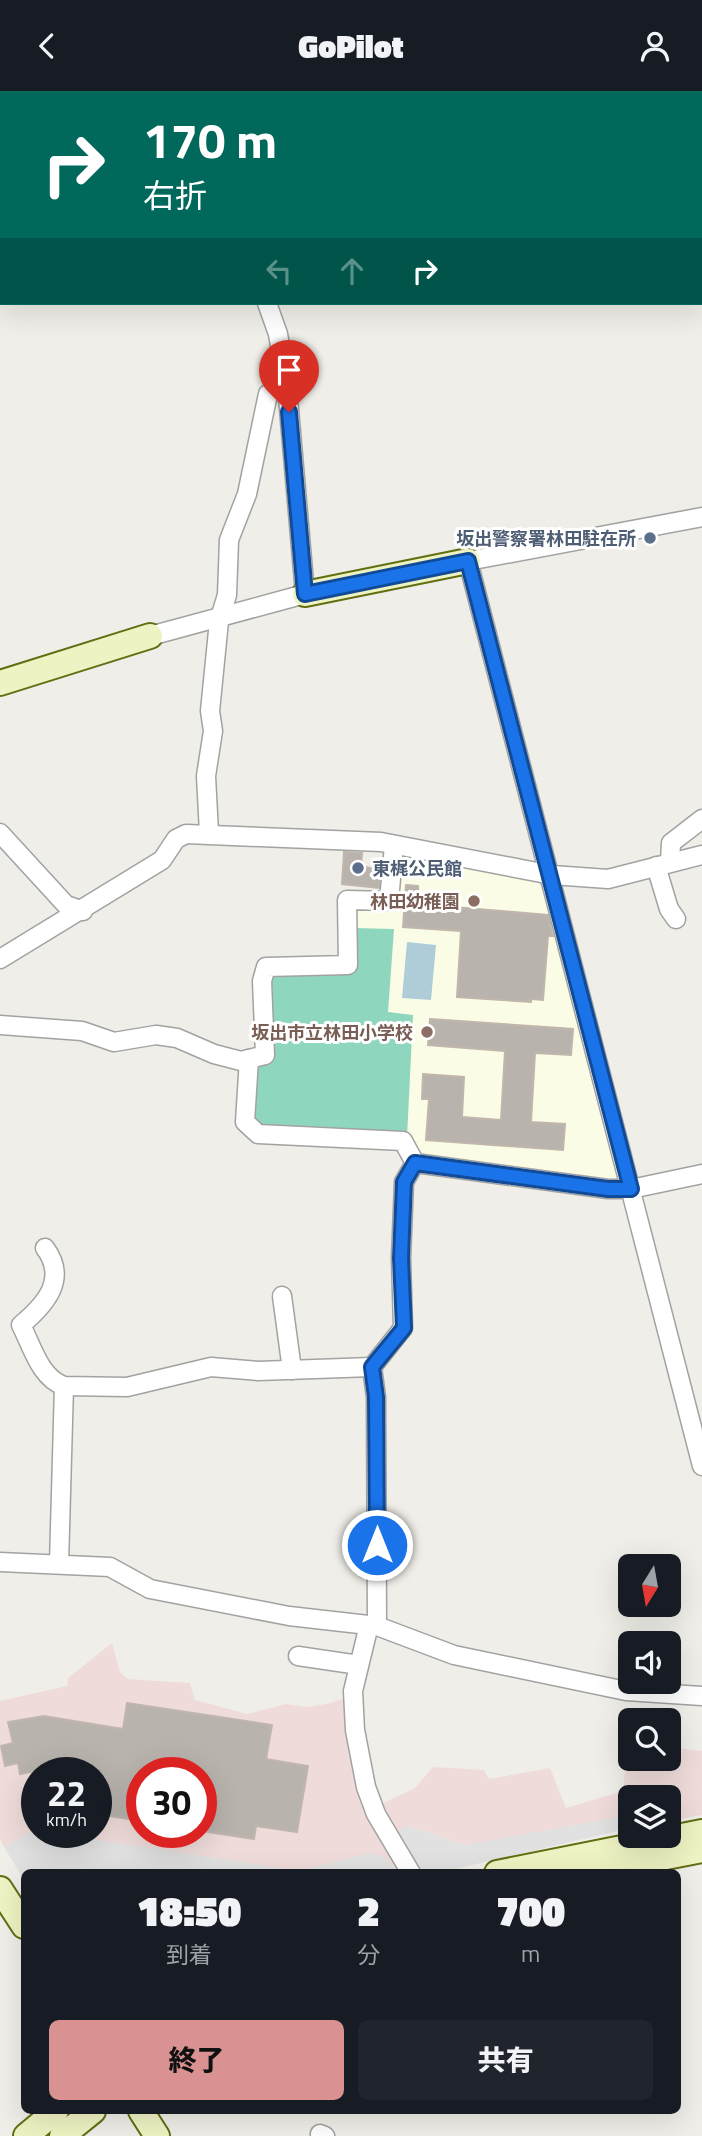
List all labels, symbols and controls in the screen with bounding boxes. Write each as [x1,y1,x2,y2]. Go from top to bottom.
text: GoPilot [298,22,404,70]
icon: back [28,27,66,65]
icon: person [636,27,674,65]
text: 170 m [143,102,277,177]
icon: right [28,119,119,210]
text: 右折 [143,171,207,219]
icon: left [260,252,298,290]
icon: ahead [333,252,371,290]
icon: right [406,252,444,290]
pin [259,340,319,412]
icon: arrive [270,351,308,389]
place label: 坂出警察署林田駐在所 [456,525,636,552]
marker: 坂出警察署林田駐在所 [642,530,658,546]
place label: 東梶公民館 [372,855,462,882]
marker: 東梶公民館 [350,860,366,876]
place label: 林田幼稚園 [370,888,460,915]
marker: 林田幼稚園 [466,893,482,909]
place label: 坂出市立林田小学校 [251,1019,413,1046]
marker: 坂出市立林田小学校 [419,1024,435,1040]
position arrow [340,1508,414,1582]
north arrow [618,1554,681,1617]
map controls [618,1554,681,1848]
button: sound [618,1631,681,1694]
button: search [618,1708,681,1771]
speed limit sign: 30 [126,1757,217,1848]
text: 22 [47,1766,86,1820]
button: layers [618,1785,681,1848]
text: km/h [46,1806,87,1833]
text: 18:50 [137,1878,241,1942]
text: 2 [357,1878,380,1942]
text: 700 [496,1878,565,1942]
text: m [521,1936,540,1971]
text: 到着 [166,1937,212,1972]
text: 分 [357,1937,380,1972]
button: 終了 [49,2020,344,2100]
button: 共有 [358,2020,653,2100]

